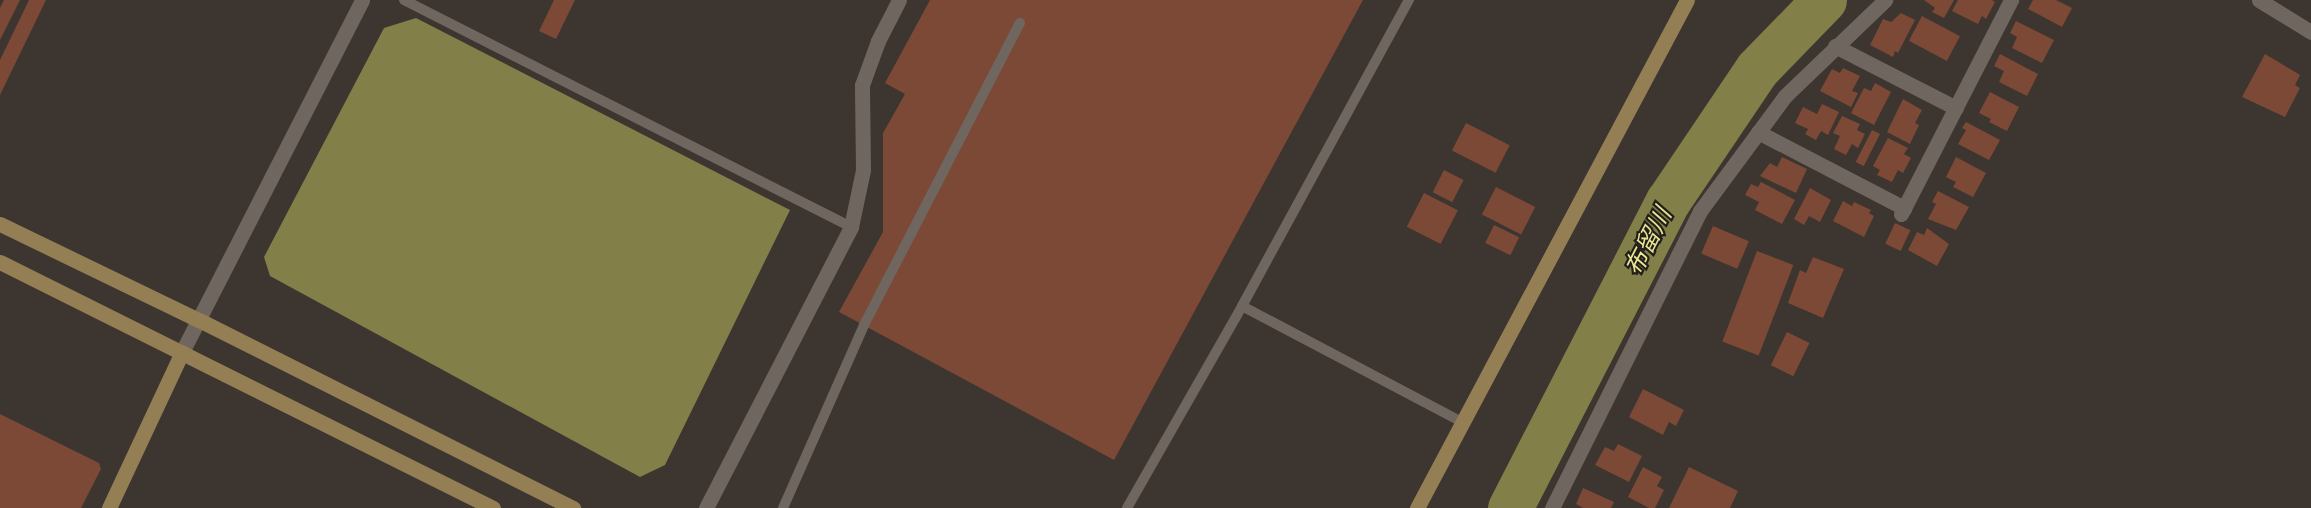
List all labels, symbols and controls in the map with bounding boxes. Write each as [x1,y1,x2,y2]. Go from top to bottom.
water label: 布留川 [1618,202,1676,280]

